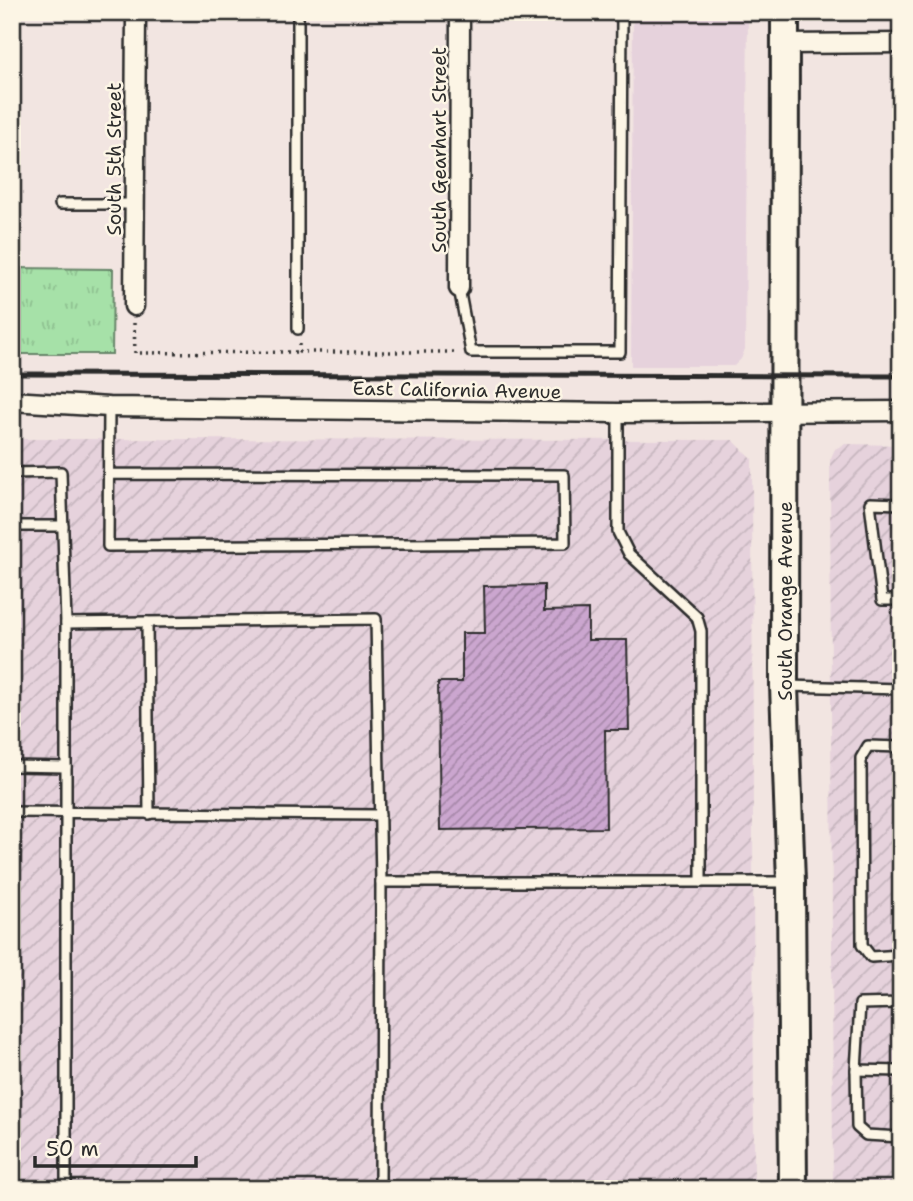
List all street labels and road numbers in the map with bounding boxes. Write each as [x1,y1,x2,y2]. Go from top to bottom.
street label: South Gearhart Street [427,47,452,253]
street label: South 5th Street [102,83,127,235]
street label: East California Avenue [352,376,562,404]
street label: South Orange Avenue [773,501,798,701]

